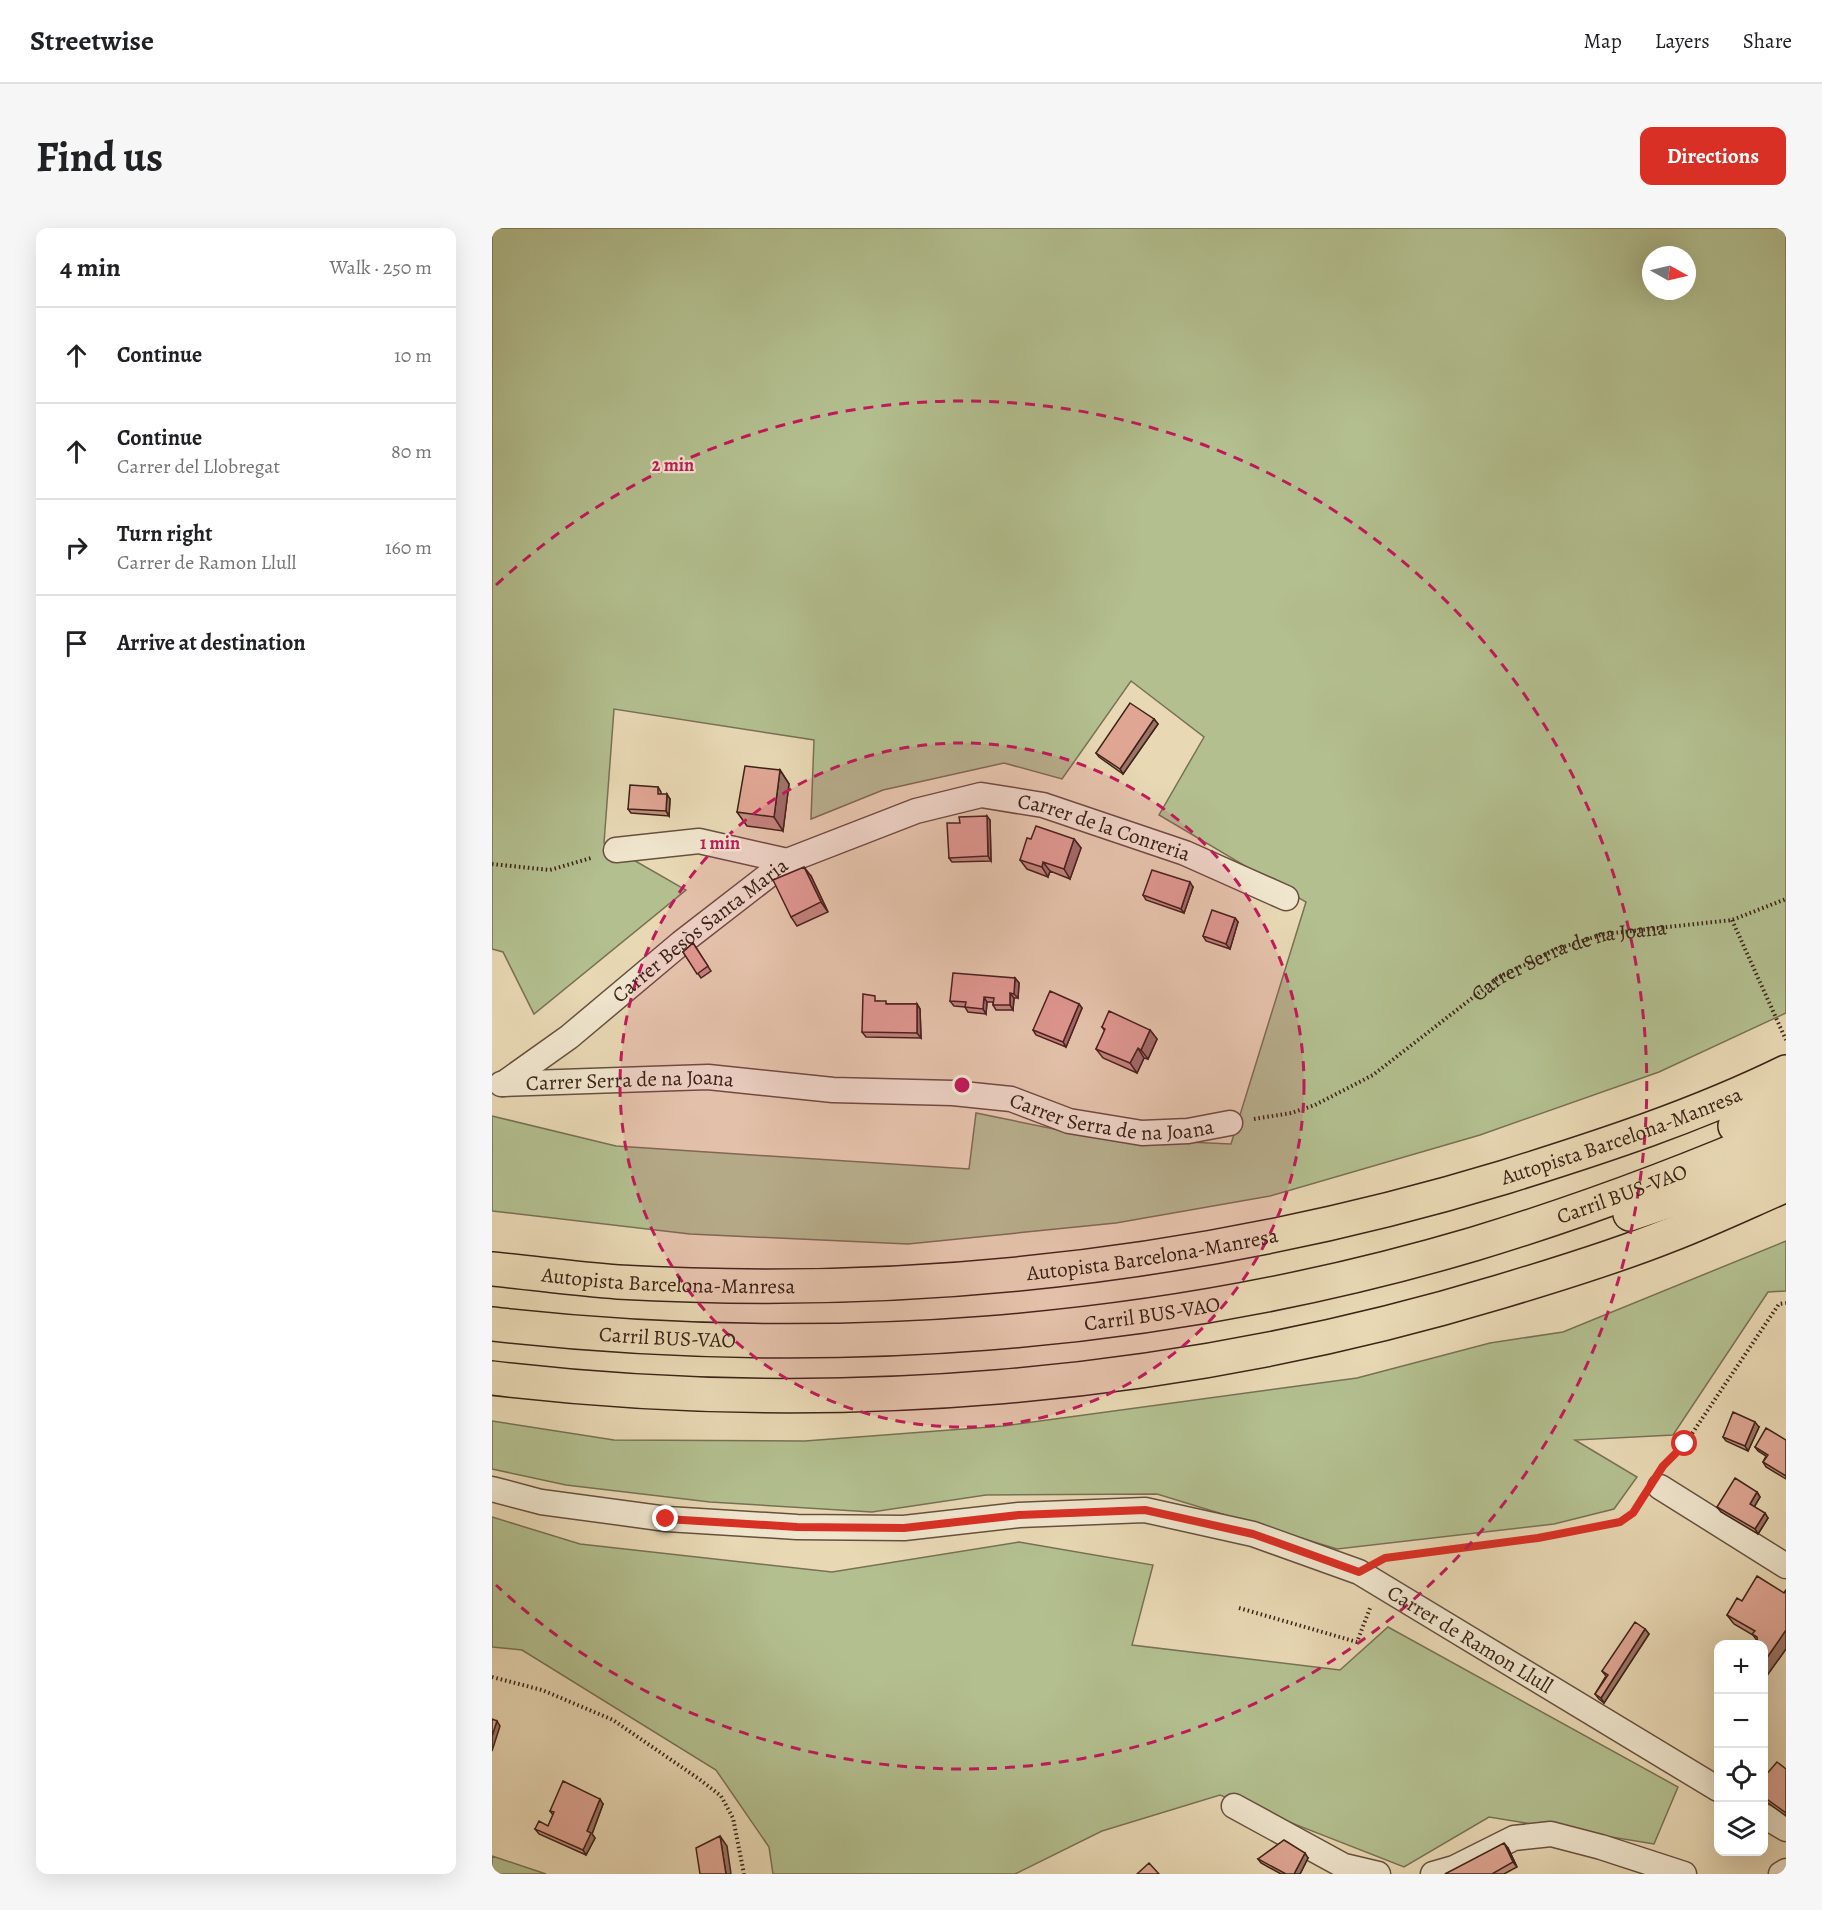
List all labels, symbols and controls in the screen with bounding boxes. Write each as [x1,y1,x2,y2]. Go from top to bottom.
text: Streetwise [30,22,154,60]
text: Map [1583,27,1622,55]
text: Layers [1655,27,1710,55]
text: Share [1743,27,1792,55]
button: Directions [1640,127,1786,185]
text: Find us [36,128,163,185]
north arrow [1642,246,1696,300]
text: 4 min [60,250,121,285]
text: Walk · 250 m [330,254,432,281]
icon: ahead [60,339,93,372]
text: Continue [117,340,202,370]
text: 10 m [394,342,432,369]
text: Continue [117,423,202,453]
icon: ahead [60,435,93,468]
text: 80 m [391,438,432,465]
text: Carrer del Llobregat [117,453,280,480]
text: 2 min [652,453,694,477]
text: Turn right [117,519,213,549]
icon: right [60,531,93,564]
text: 160 m [385,534,432,561]
text: Carrer de Ramon Llull [117,549,296,576]
icon: arrive [60,627,93,660]
text: Arrive at destination [117,628,306,658]
street label: Carrer de la Conreria [1016,787,1194,868]
text: 1 min [700,831,740,855]
street label: Carrer Besòs Santa Maria [606,851,794,1009]
street label: Carrer Serra de na Joana [1465,913,1668,1008]
street label: Carrer Serra de na Joana [525,1063,736,1097]
centre of rings [952,1075,972,1095]
street label: Autopista Barcelona-Manresa [1497,1080,1746,1192]
street label: Carrer Serra de na Joana [1006,1086,1216,1147]
street label: Carril BUS-VAO [1553,1157,1691,1231]
street label: Autopista Barcelona-Manresa [1024,1221,1281,1287]
street label: Autopista Barcelona-Manresa [539,1260,796,1300]
street label: Carril BUS-VAO [1082,1290,1222,1338]
street label: Carril BUS-VAO [598,1320,736,1354]
route start [1671,1430,1697,1456]
route end [652,1505,678,1531]
street label: Carrer de Ramon Llull [1382,1578,1558,1700]
map controls [1714,1640,1768,1856]
button: + [1714,1640,1768,1694]
button: − [1714,1694,1768,1748]
button: locate [1714,1748,1768,1802]
button: layers [1714,1802,1768,1856]

